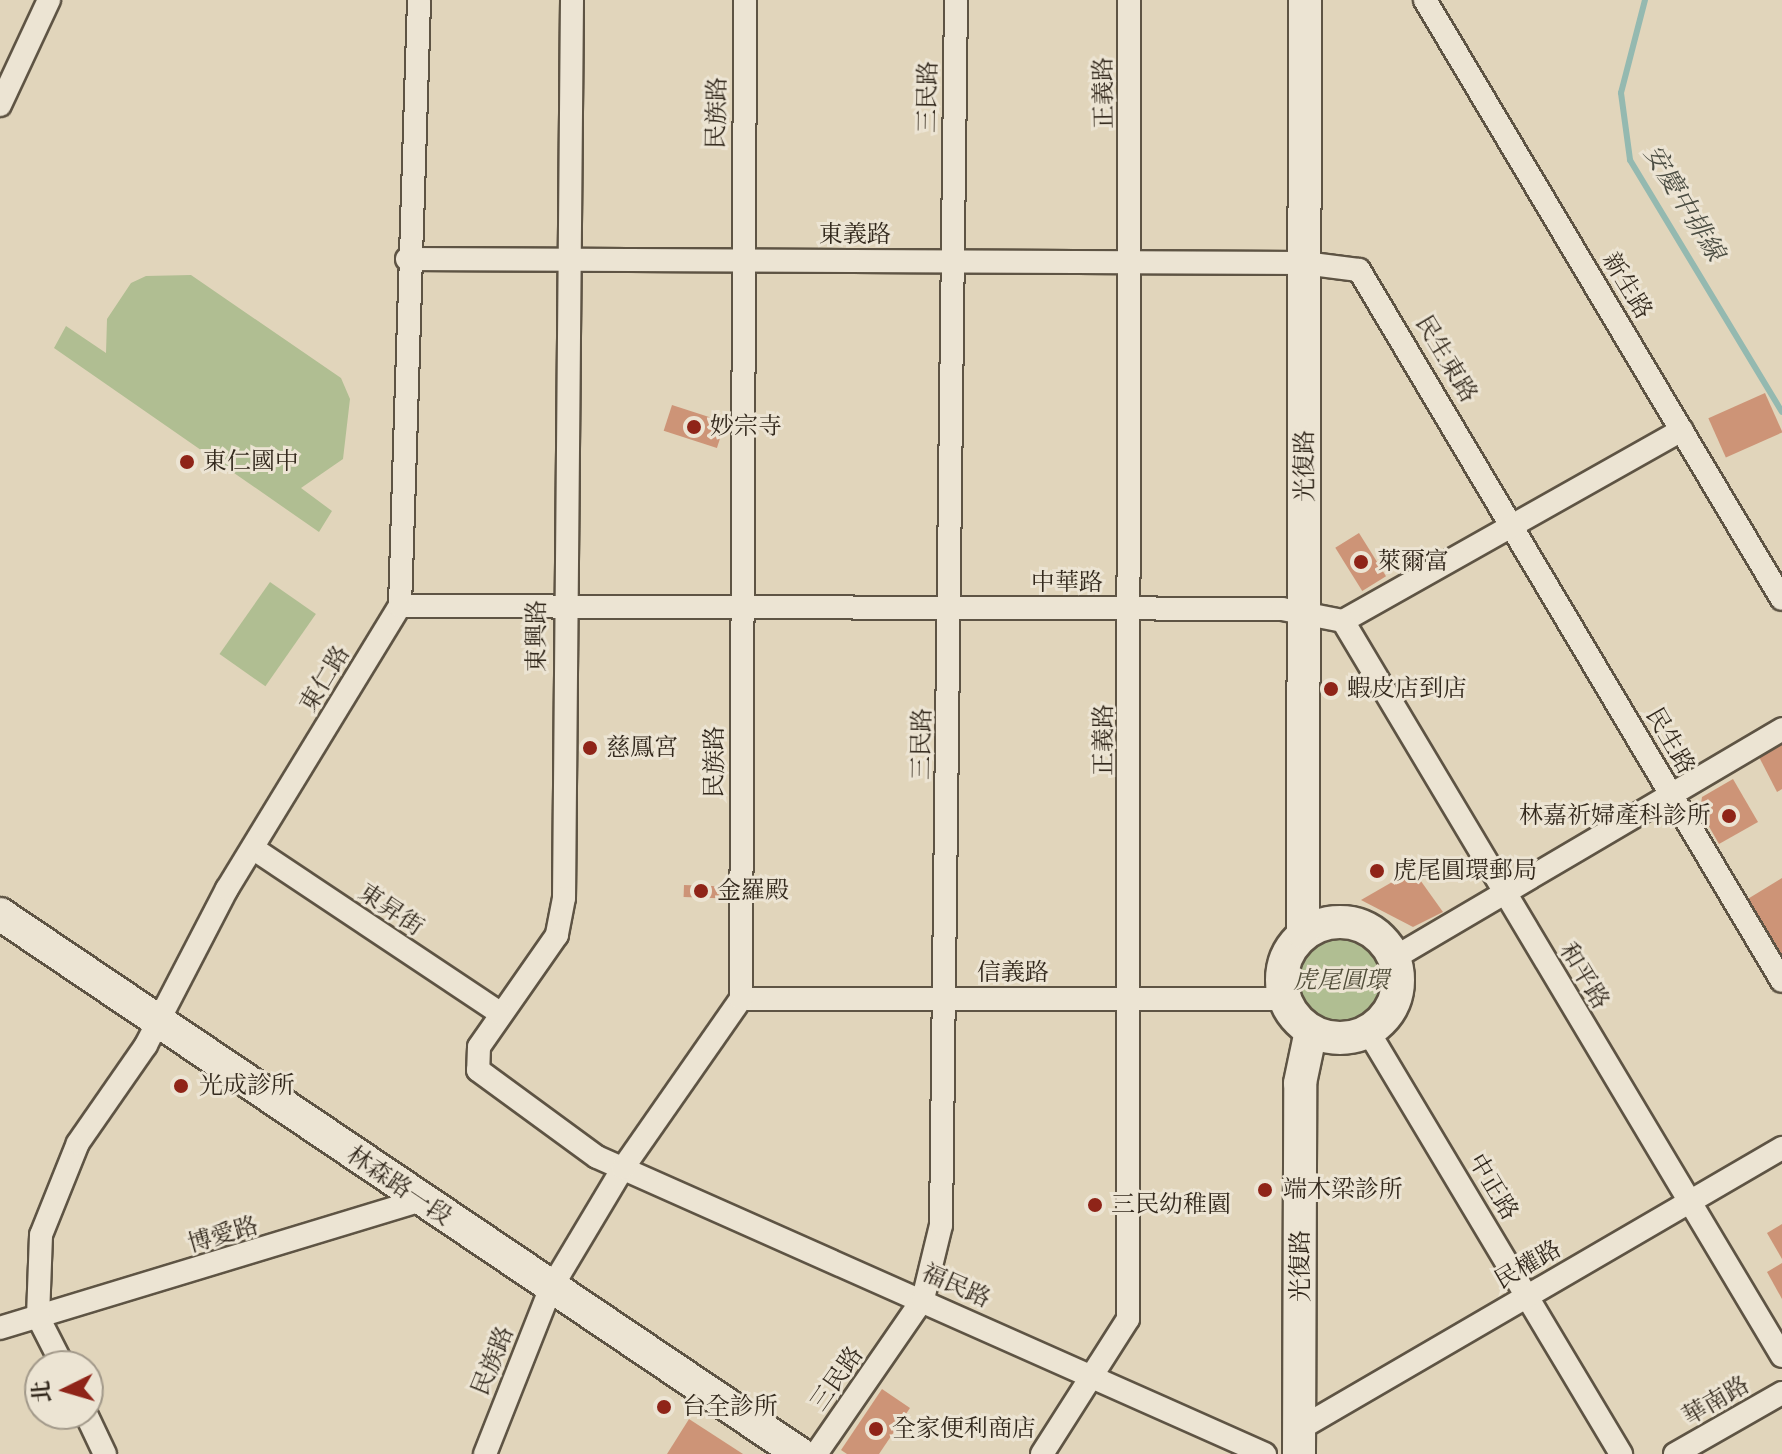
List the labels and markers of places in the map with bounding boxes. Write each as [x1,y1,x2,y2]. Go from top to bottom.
place label: 妙宗寺 [710,413,782,441]
marker: 妙宗寺 [685,418,703,436]
place label: 東仁國中 [203,448,299,476]
marker: 東仁國中 [178,453,196,471]
place label: 萊爾富 [1377,548,1449,576]
marker: 萊爾富 [1352,553,1370,571]
place label: 蝦皮店到店 [1347,675,1467,703]
marker: 蝦皮店到店 [1322,680,1340,698]
place label: 慈鳳宮 [606,734,678,762]
marker: 慈鳳宮 [581,739,599,757]
place label: 林嘉祈婦產科診所 [1519,802,1711,830]
marker: 林嘉祈婦產科診所 [1718,805,1740,827]
place label: 虎尾圓環郵局 [1393,857,1537,885]
marker: 虎尾圓環郵局 [1368,862,1386,880]
place label: 金羅殿 [717,877,789,905]
marker: 金羅殿 [692,882,710,900]
place label: 光成診所 [199,1072,295,1100]
marker: 光成診所 [170,1075,192,1097]
place label: 端木梁診所 [1283,1176,1403,1204]
marker: 端木梁診所 [1254,1179,1276,1201]
place label: 三民幼稚園 [1111,1191,1231,1219]
marker: 三民幼稚園 [1086,1196,1104,1214]
place label: 台全診所 [682,1393,778,1421]
marker: 台全診所 [653,1396,675,1418]
place label: 全家便利商店 [892,1415,1036,1443]
marker: 全家便利商店 [867,1420,885,1438]

